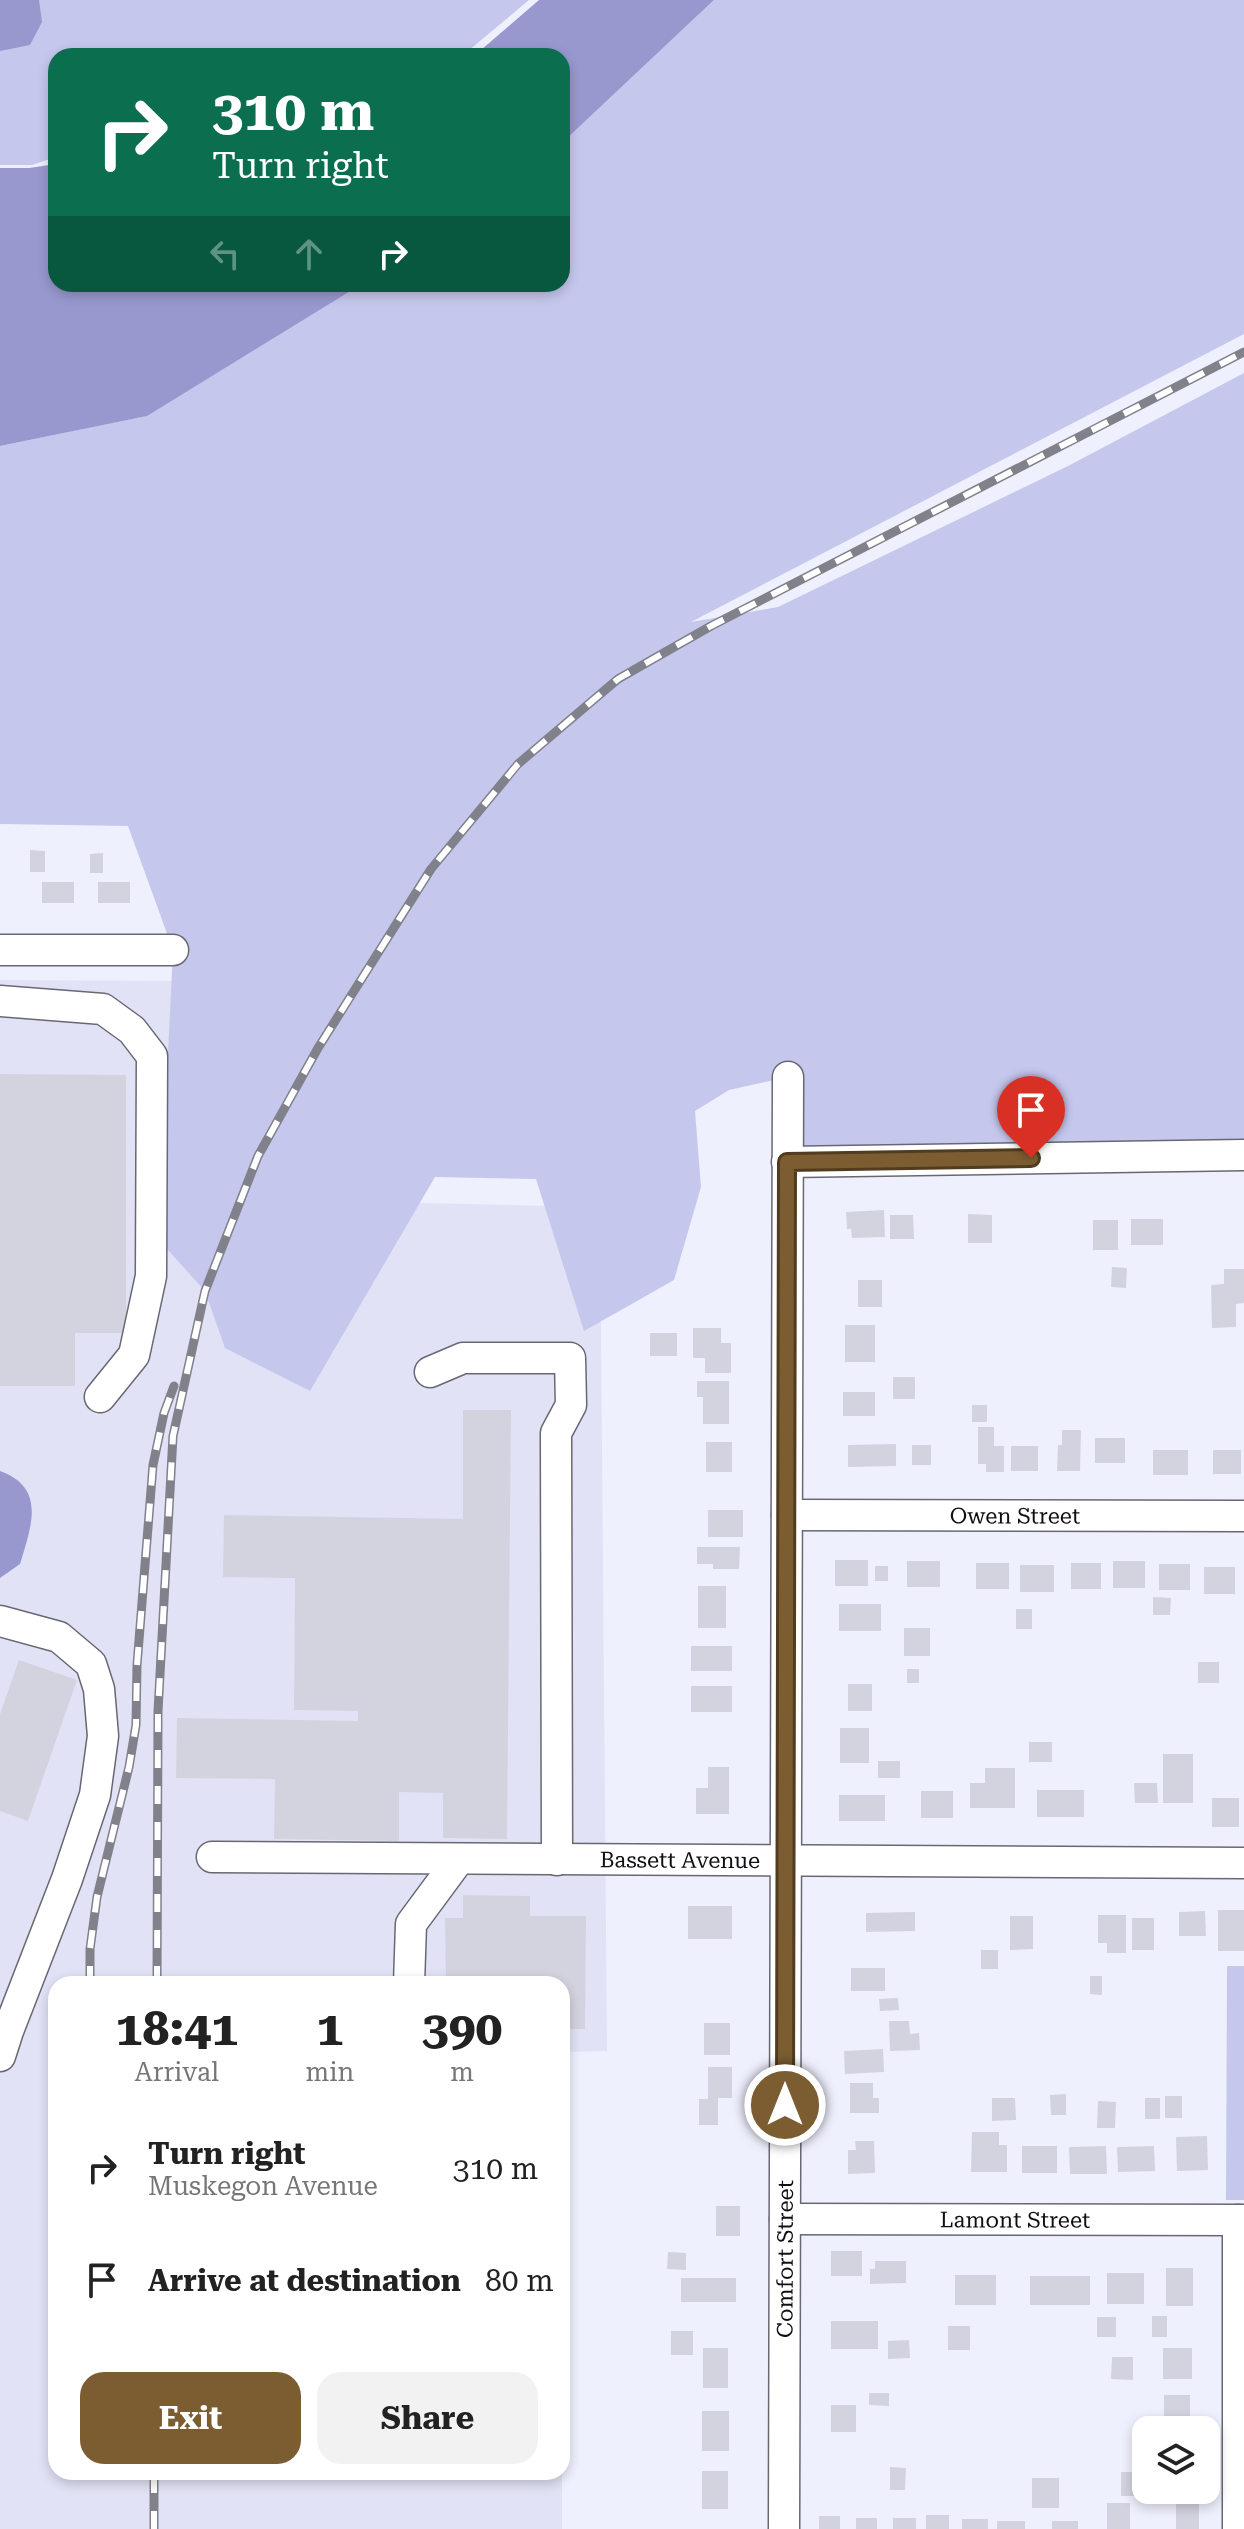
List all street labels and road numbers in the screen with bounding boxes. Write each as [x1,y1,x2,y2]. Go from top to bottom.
street label: Owen Street [950,1503,1080,1529]
street label: Bassett Avenue [600,1847,760,1873]
street label: Comfort Street [773,2180,798,2338]
street label: Lamont Street [940,2207,1090,2233]

